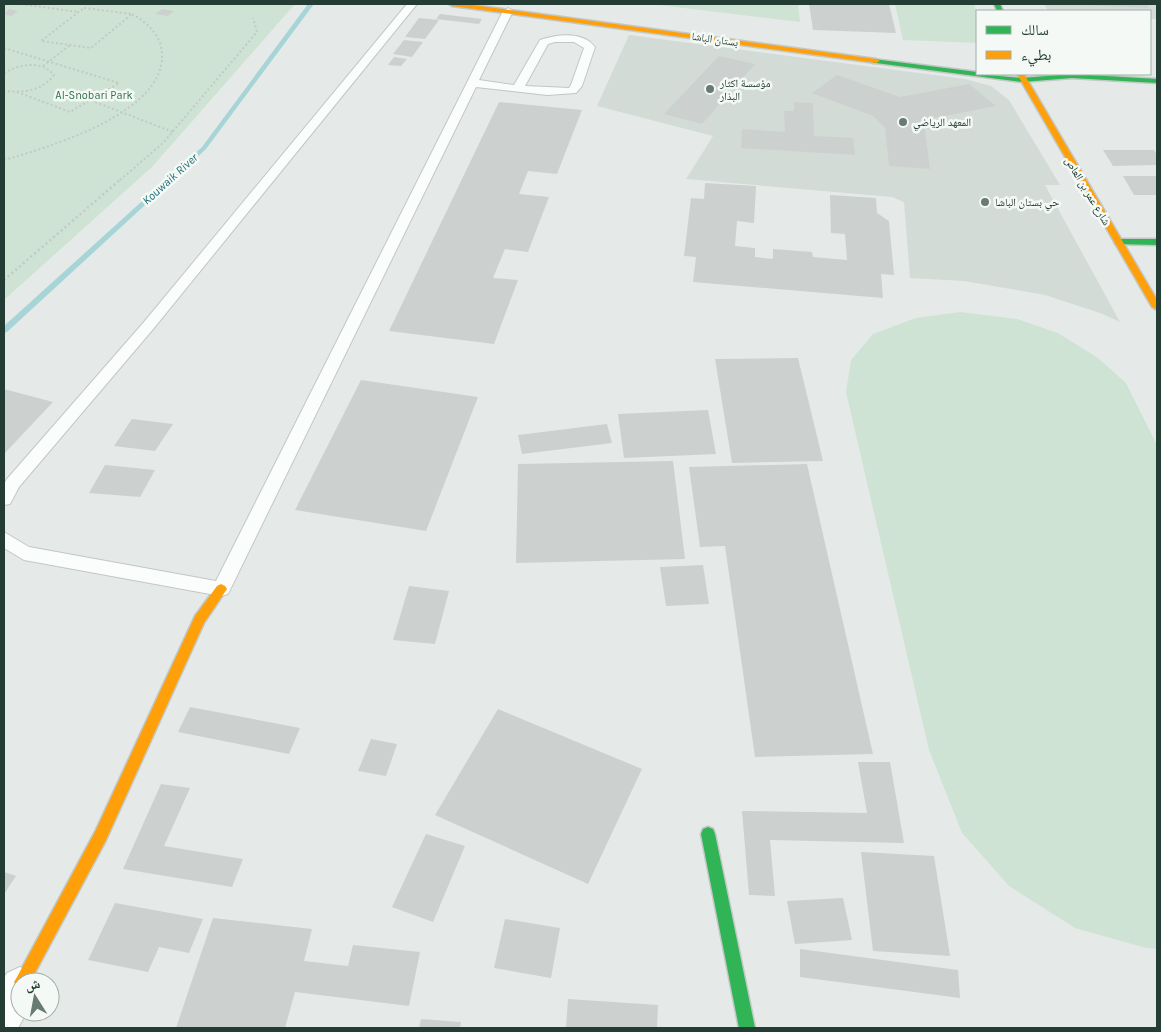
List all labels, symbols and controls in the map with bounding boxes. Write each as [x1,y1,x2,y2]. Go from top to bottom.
legend [976,10,1151,75]
text: سالك [1021,21,1049,39]
street label: بستان الباشا [691,30,739,49]
text: بطيء [1021,46,1051,67]
place label: مؤسسة اكثار البذار [719,77,770,103]
marker: مؤسسة اكثار البذار [704,83,716,95]
park label: Al-Snobari Park [55,89,133,102]
marker: المعهد الرياضي [897,116,909,128]
place label: المعهد الرياضي [913,116,971,131]
water label: Kouwaik River [139,150,201,208]
street label: شارع عمر بن العاص [1062,155,1113,228]
marker: حي بستان الباشا [979,196,991,208]
place label: حي بستان الباشا [995,196,1059,211]
north arrow [10,972,60,1022]
text: ش [24,975,42,994]

